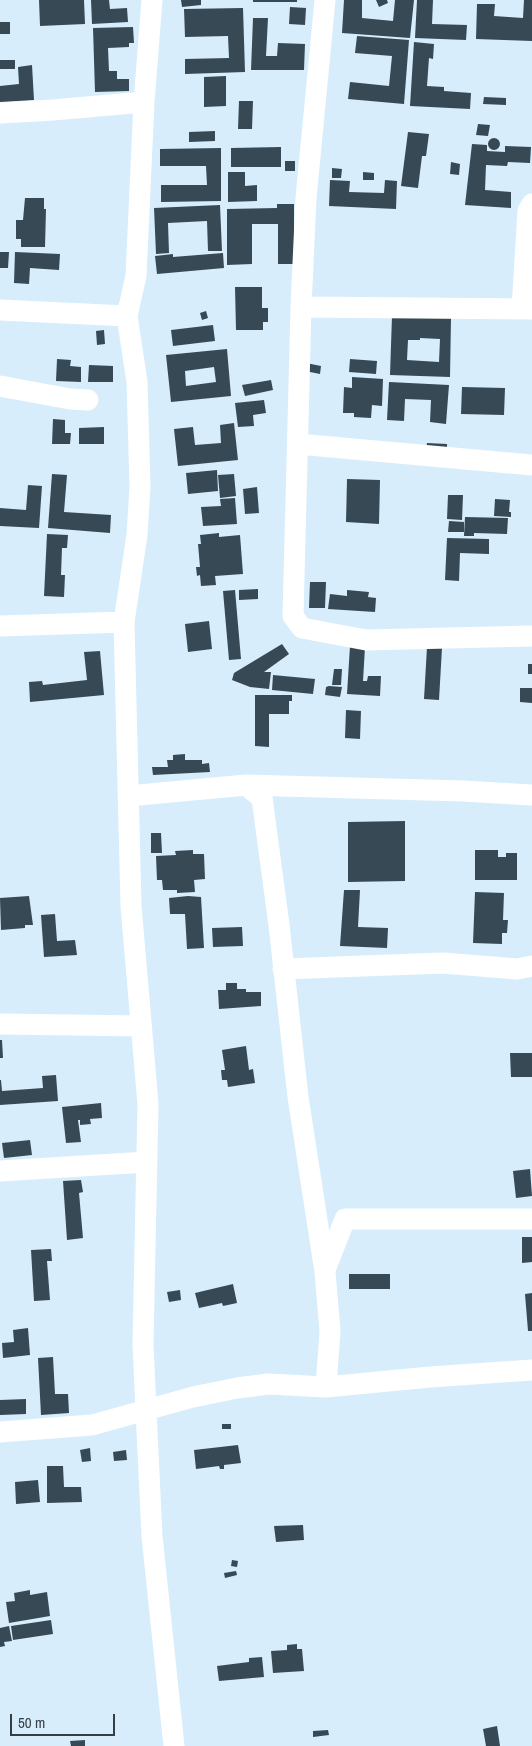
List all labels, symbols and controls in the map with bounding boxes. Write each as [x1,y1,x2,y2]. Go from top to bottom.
scale bar [12,1704,118,1736]
text: 50 m [18,1712,45,1733]

